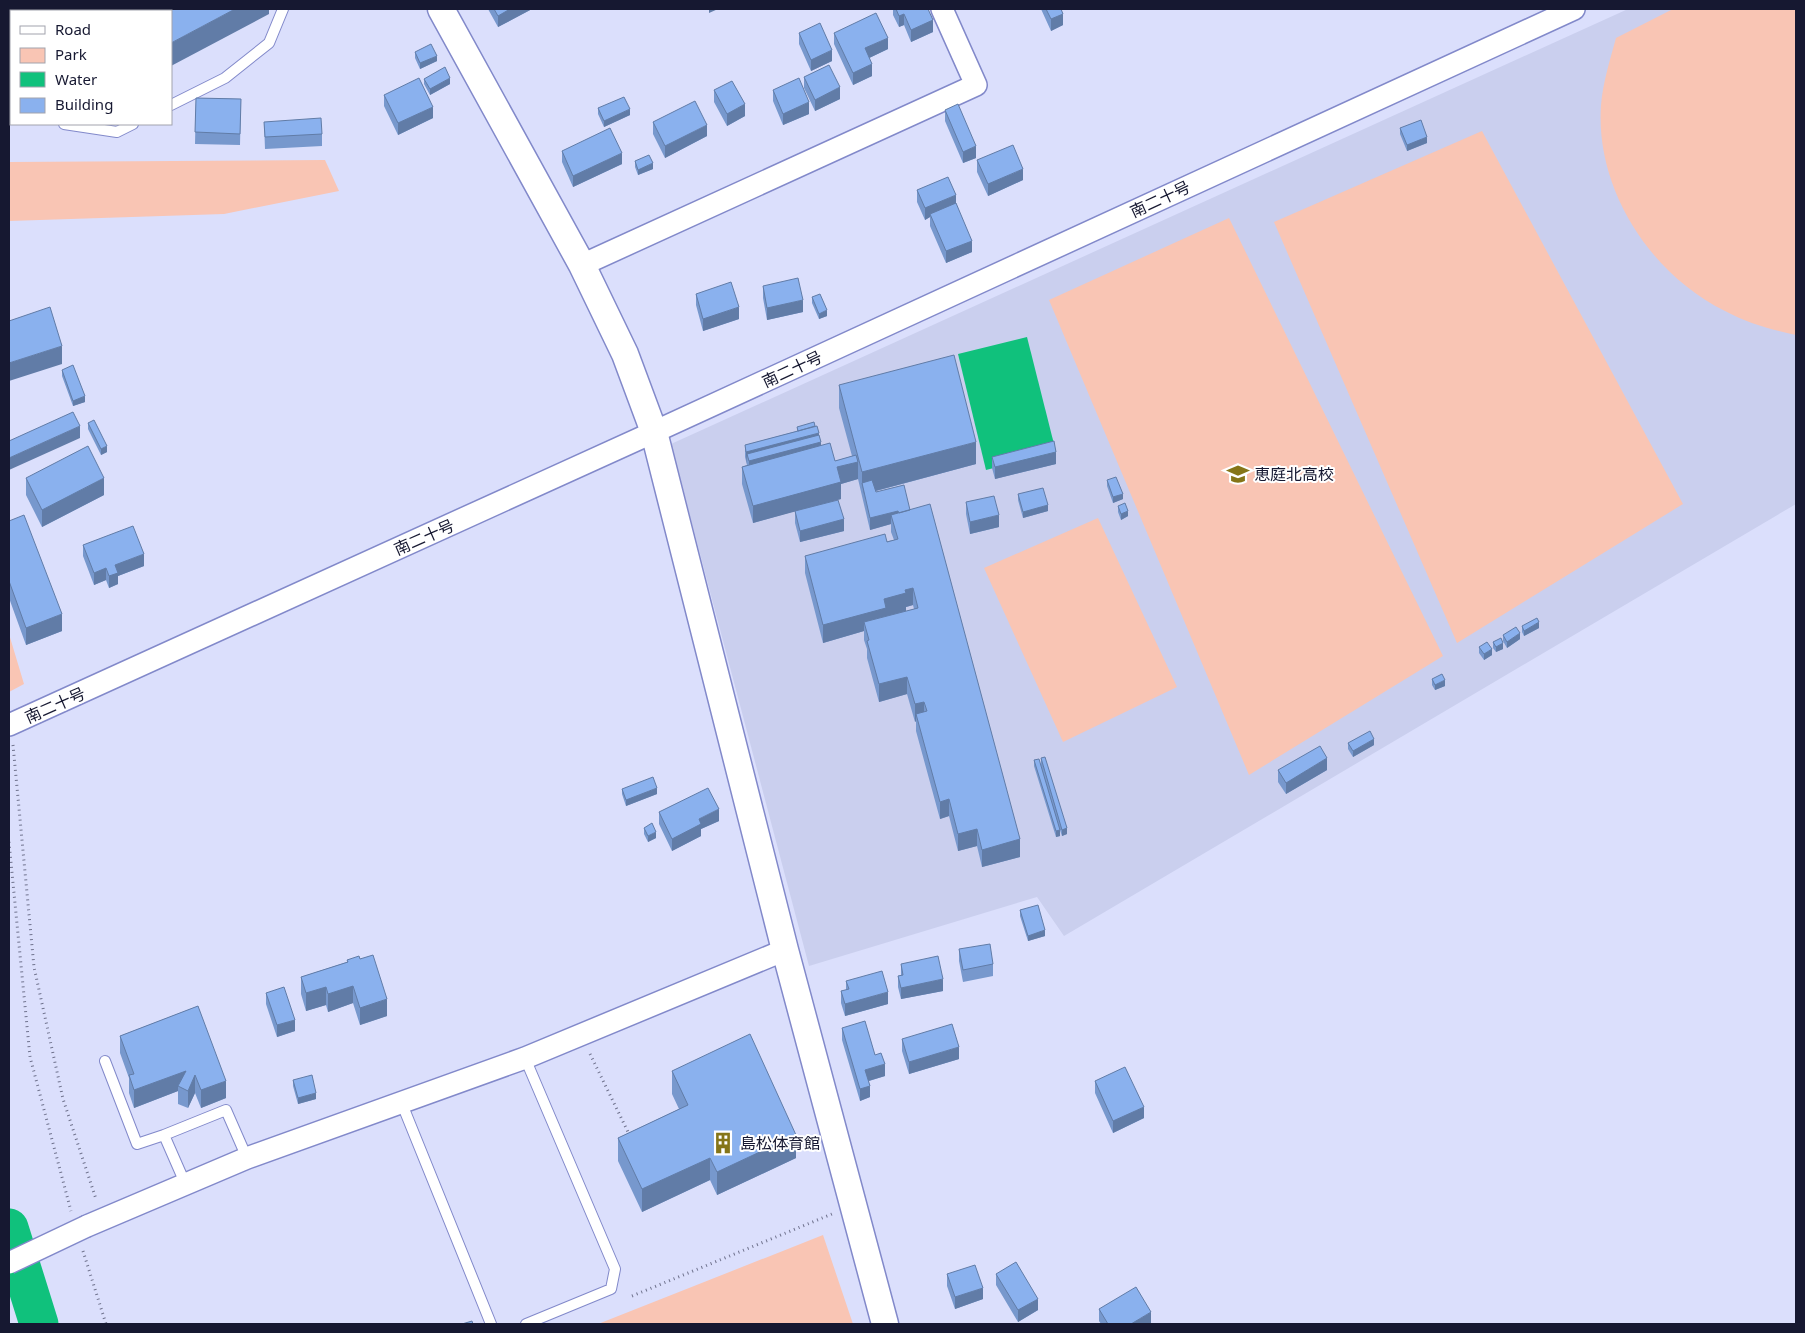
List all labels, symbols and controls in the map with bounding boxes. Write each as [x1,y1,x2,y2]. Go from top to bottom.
legend [10,10,172,125]
text: Road [55,19,91,39]
text: Park [55,44,87,64]
text: Water [55,69,97,89]
text: Building [55,94,113,114]
street label: 南二十号 [1126,176,1194,222]
street label: 南二十号 [758,346,826,392]
school or university icon: 恵庭北高校 [1225,461,1251,487]
place label: 恵庭北高校 [1254,463,1334,485]
street label: 南二十号 [390,514,458,560]
street label: 南二十号 [21,682,89,728]
building icon: 島松体育館 [710,1130,736,1156]
place label: 島松体育館 [740,1132,820,1154]

